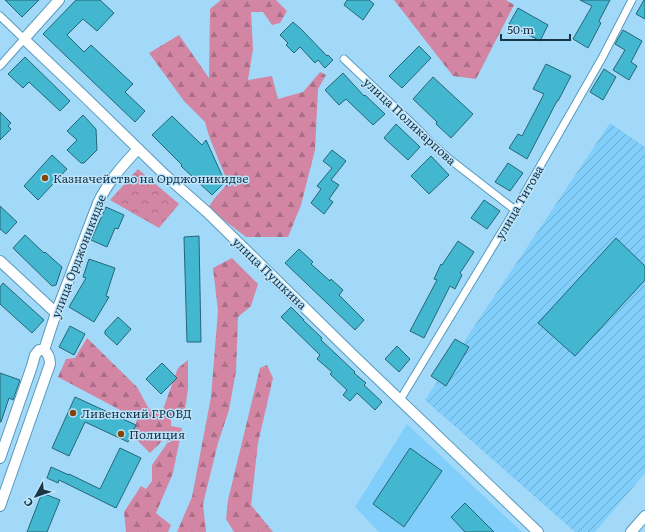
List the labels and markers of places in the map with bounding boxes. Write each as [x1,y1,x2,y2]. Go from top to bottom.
place label: Казначейство на Орджоникидзе [53,169,248,187]
marker: Казначейство на Орджоникидзе [40,173,50,183]
place label: Ливенский ГРОВД [81,404,192,422]
marker: Ливенский ГРОВД [68,408,78,418]
place label: Полиция [129,425,185,443]
marker: Полиция [116,429,126,439]

